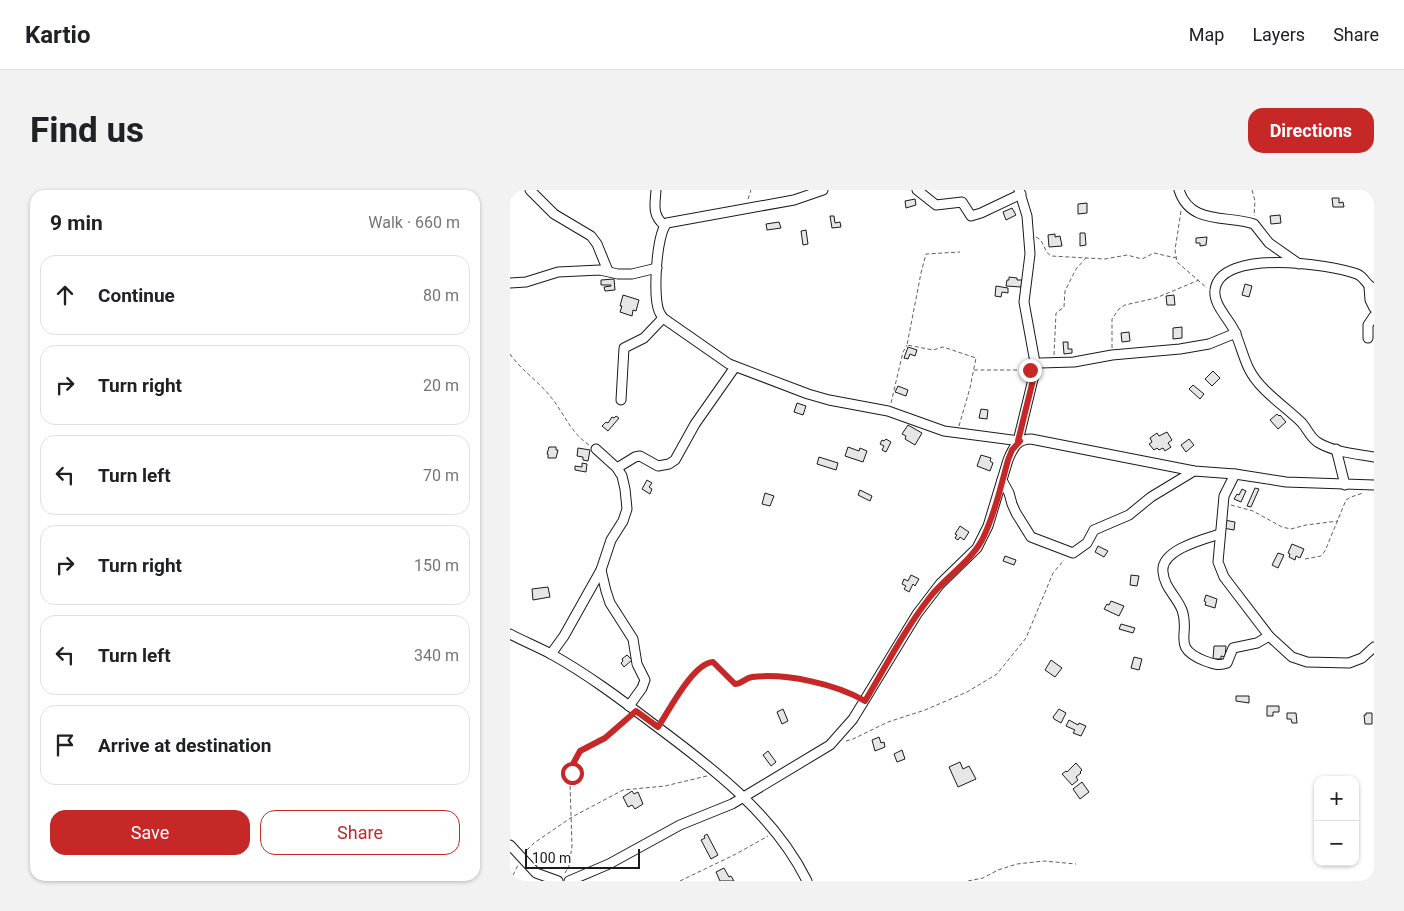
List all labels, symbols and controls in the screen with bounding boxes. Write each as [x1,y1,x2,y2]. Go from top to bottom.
text: Kartio [25,21,91,49]
text: Map [1189,24,1224,45]
text: Layers [1252,24,1305,45]
text: Share [1333,24,1379,45]
button: Directions [1248,108,1374,153]
text: Find us [30,110,144,151]
text: 9 min [50,211,103,235]
text: Walk · 660 m [368,213,460,232]
icon: ahead [51,281,79,309]
text: Continue [98,284,175,307]
text: 80 m [423,286,459,305]
route end [1019,359,1042,382]
icon: right [51,371,79,399]
text: Turn right [98,374,182,397]
text: 20 m [423,376,459,395]
icon: left [51,461,79,489]
text: Turn left [98,464,171,487]
text: 70 m [423,466,459,485]
icon: right [51,551,79,579]
text: Turn right [98,554,182,577]
text: 150 m [414,556,459,575]
icon: left [51,641,79,669]
text: Turn left [98,644,171,667]
text: 340 m [414,646,459,665]
icon: arrive [51,731,79,759]
text: Arrive at destination [98,734,271,757]
route start [561,762,584,785]
map controls [1314,776,1359,866]
button: + [1314,776,1359,821]
button: Save [50,810,250,855]
button: Share [260,810,460,855]
button: − [1314,821,1359,866]
scale bar [525,846,640,869]
text: 100 m [532,850,571,866]

